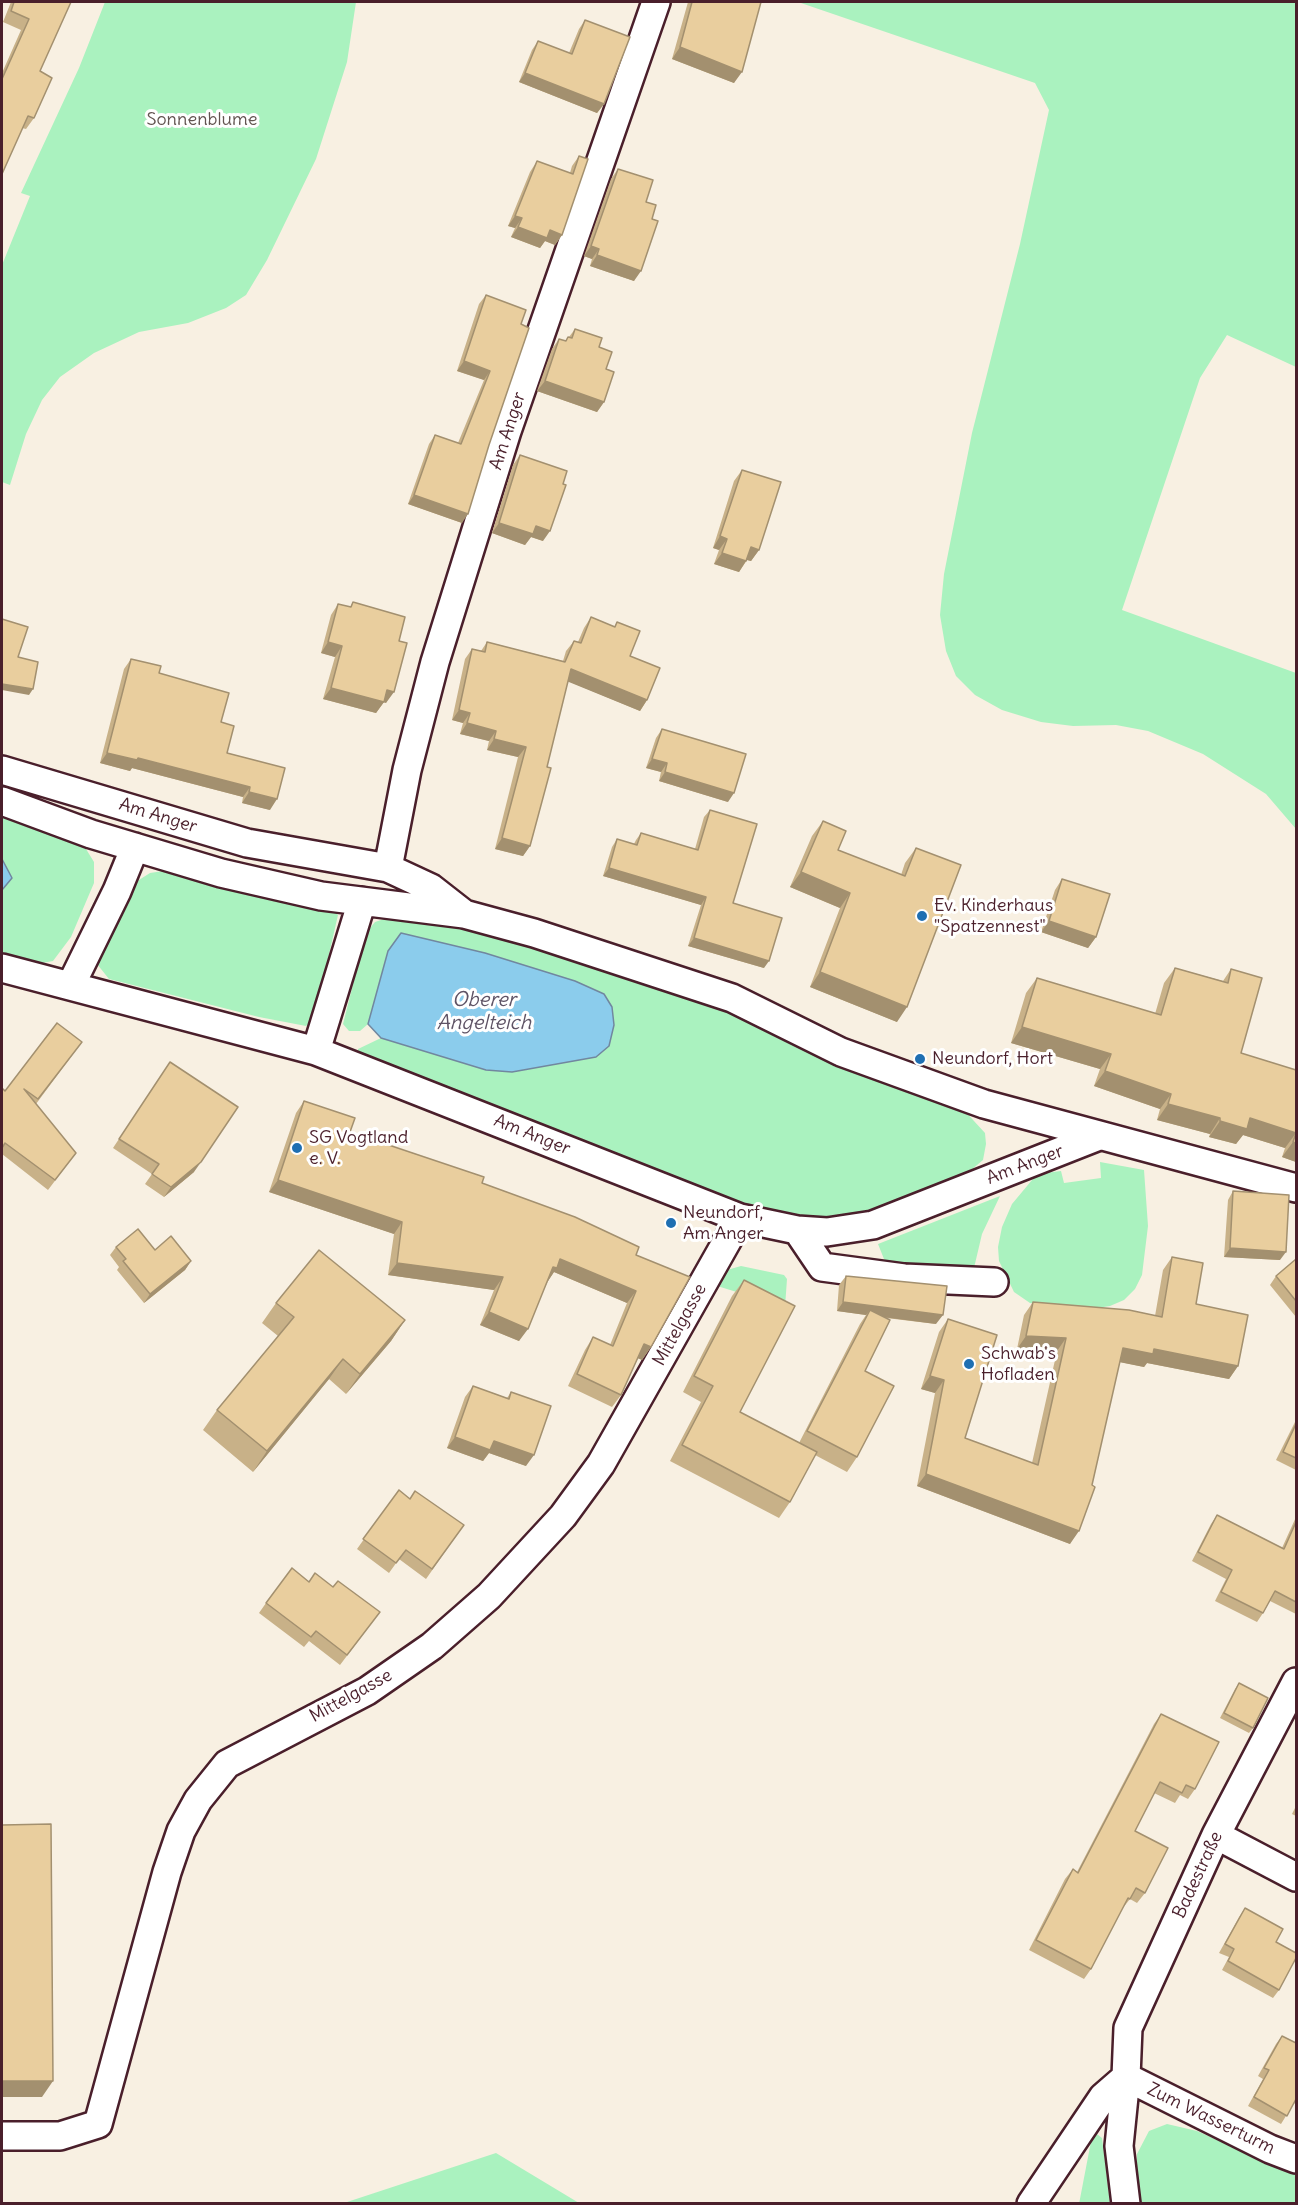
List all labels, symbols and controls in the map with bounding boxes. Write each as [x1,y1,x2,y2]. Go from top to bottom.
park label: Sonnenblume [146,109,258,131]
street label: Am Anger [485,389,531,473]
street label: Am Anger [116,794,200,838]
place label: Ev. Kinderhaus "Spatzennest" [934,895,1053,938]
marker: Ev. Kinderhaus "Spatzennest" [915,909,929,923]
water label: Oberer Angelteich [437,988,531,1035]
place label: Neundorf, Hort [932,1048,1053,1070]
marker: Neundorf, Hort [913,1052,927,1066]
street label: Am Anger [491,1110,573,1160]
place label: SG Vogtland e. V. [309,1127,408,1170]
street label: Am Anger [983,1140,1067,1190]
marker: SG Vogtland e. V. [290,1141,304,1155]
place label: Neundorf, Am Anger [683,1202,764,1244]
marker: Neundorf, Am Anger [664,1216,678,1230]
street label: Mittelgasse [649,1280,711,1370]
place label: Schwab's Hofladen [981,1343,1056,1386]
marker: Schwab's Hofladen [962,1357,976,1371]
street label: Mittelgasse [306,1665,396,1727]
street label: Badestraße [1168,1828,1228,1922]
street label: Zum Wasserturm [1144,2079,1278,2159]

